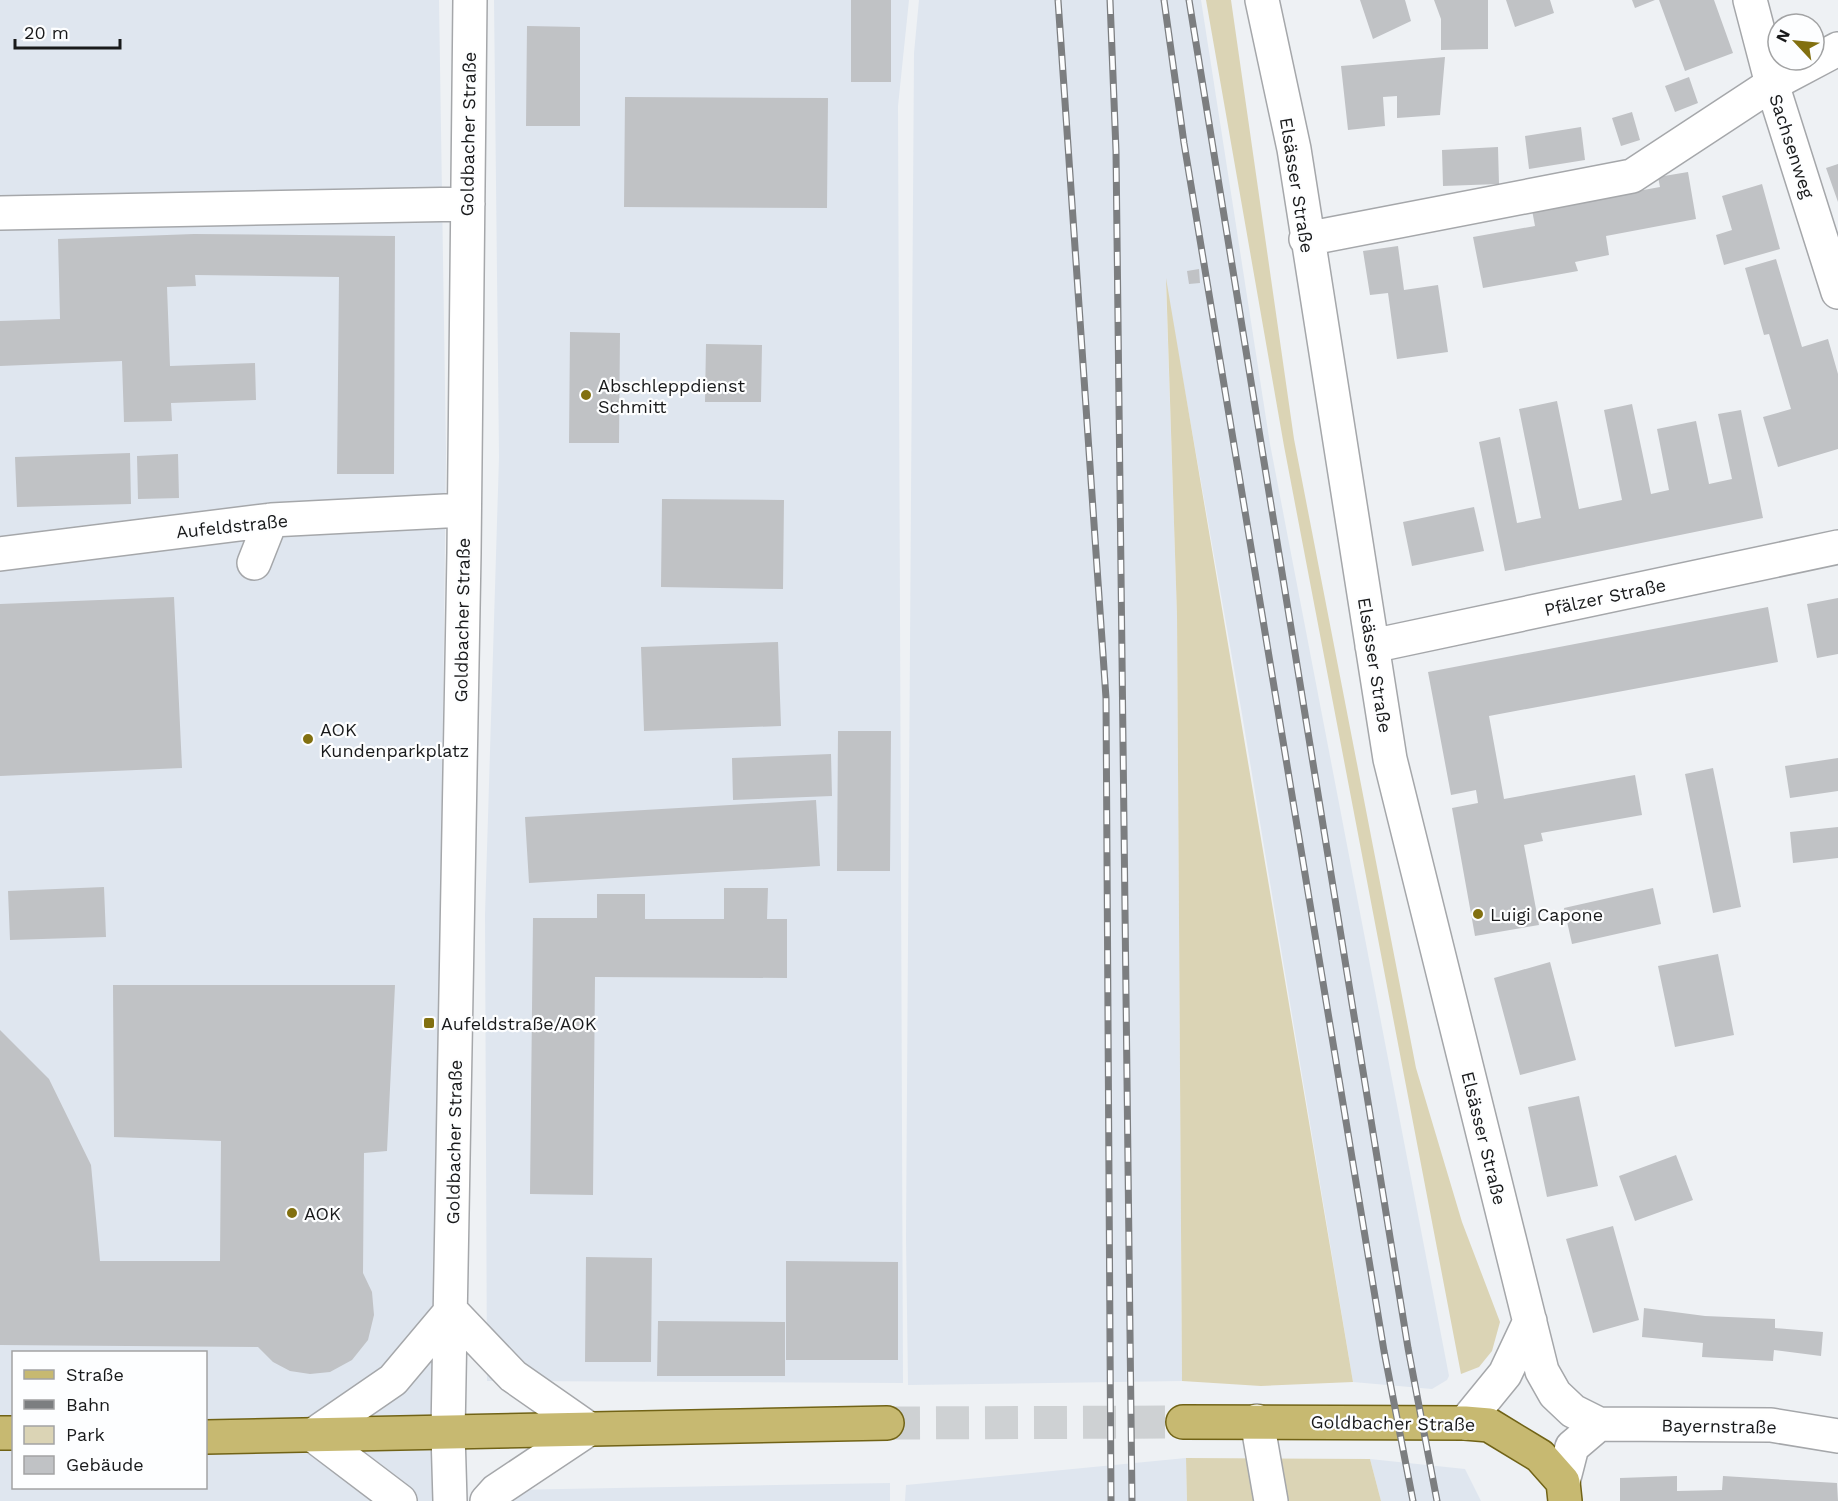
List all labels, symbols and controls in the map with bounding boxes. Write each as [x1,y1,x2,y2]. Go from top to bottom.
scale bar [15,12,120,50]
north arrow [1766,12,1826,72]
text: 20 m [24,22,69,43]
text: N [1772,26,1794,45]
street label: Goldbacher Straße [456,52,480,216]
street label: Sachsenweg [1765,91,1819,201]
street label: Elsässer Straße [1276,116,1318,254]
place label: Abschleppdienst Schmitt [598,375,745,417]
marker: Abschleppdienst Schmitt [579,388,593,402]
street label: Aufeldstraße [175,510,289,542]
street label: Goldbacher Straße [450,538,474,702]
street label: Pfälzer Straße [1542,574,1668,620]
street label: Elsässer Straße [1354,596,1396,734]
place label: AOK Kundenparkplatz [320,719,469,761]
marker: AOK Kundenparkplatz [301,732,315,746]
place label: Luigi Capone [1490,904,1603,925]
marker: Luigi Capone [1471,907,1485,921]
place label: Aufeldstraße/AOK [441,1013,597,1034]
marker: Aufeldstraße/AOK [422,1016,436,1030]
street label: Goldbacher Straße [442,1060,466,1224]
street label: Elsässer Straße [1457,1069,1511,1207]
place label: AOK [304,1203,341,1224]
marker: AOK [285,1206,299,1220]
legend [12,1351,207,1489]
text: Straße [66,1364,124,1385]
text: Bahn [66,1394,110,1415]
street label: Goldbacher Straße [1311,1411,1475,1435]
street label: Bayernstraße [1661,1414,1777,1438]
text: Park [66,1424,105,1445]
text: Gebäude [66,1454,144,1475]

